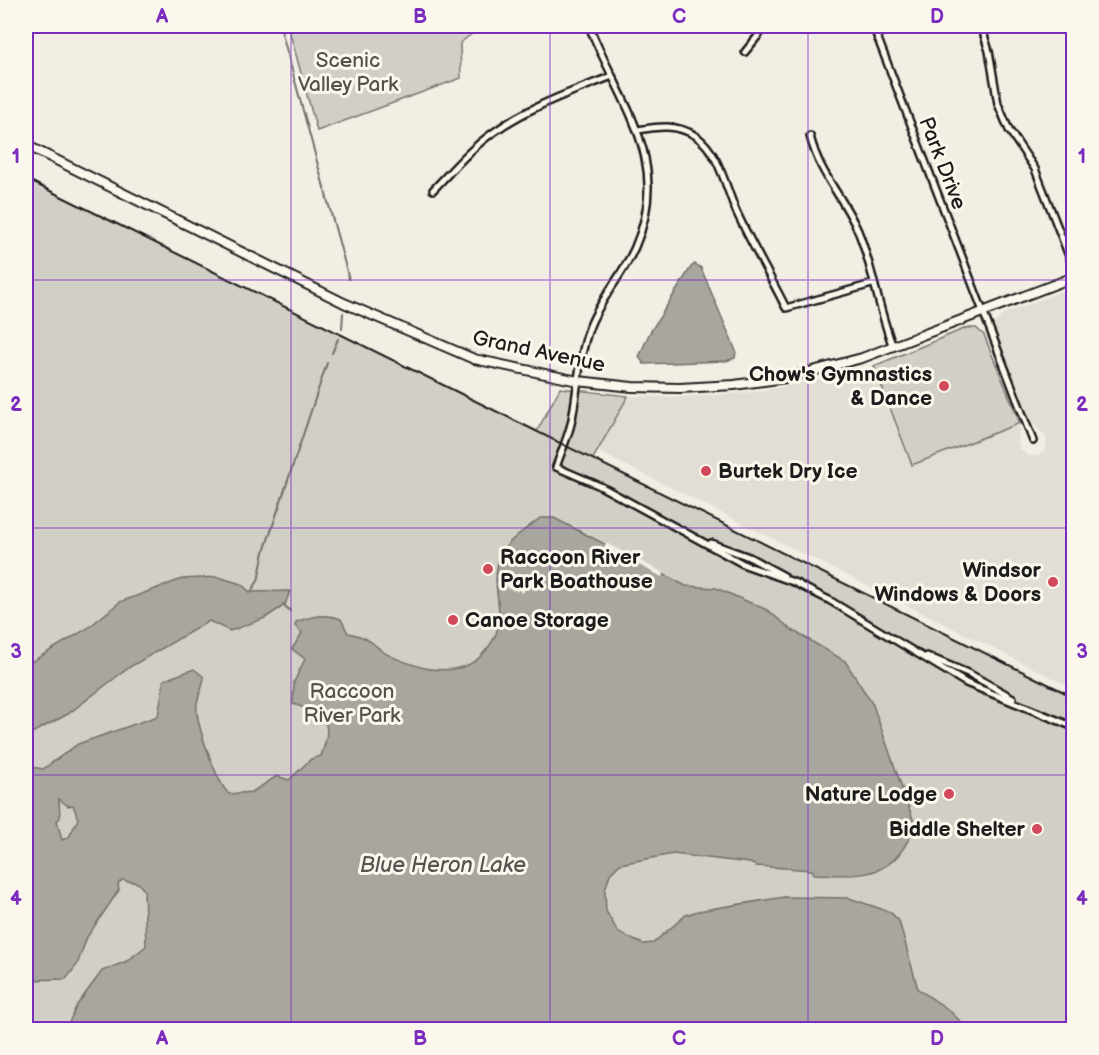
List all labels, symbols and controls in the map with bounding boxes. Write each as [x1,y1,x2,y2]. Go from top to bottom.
text: A [155,5,169,29]
text: B [413,5,427,29]
text: C [672,5,686,29]
text: D [930,5,944,29]
park label: Scenic Valley Park [298,48,399,97]
street label: Park Drive [913,113,972,213]
text: 1 [12,145,20,169]
text: 1 [1078,145,1086,169]
street label: Grand Avenue [470,325,607,378]
place label: Chow's Gymnastics & Dance [749,362,932,411]
marker: Chow's Gymnastics & Dance [937,379,951,393]
text: 2 [10,393,22,417]
text: 2 [1076,393,1088,417]
place label: Burtek Dry Ice [718,459,858,484]
marker: Burtek Dry Ice [699,464,713,478]
place label: Raccoon River Park Boathouse [500,545,653,594]
place label: Windsor Windows & Doors [875,558,1042,607]
marker: Raccoon River Park Boathouse [481,562,495,576]
marker: Windsor Windows & Doors [1046,575,1060,589]
place label: Canoe Storage [465,608,609,633]
marker: Canoe Storage [446,613,460,627]
text: 3 [10,640,22,664]
text: 3 [1076,640,1088,664]
park label: Raccoon River Park [304,679,401,728]
place label: Nature Lodge [805,782,937,807]
marker: Nature Lodge [942,787,956,801]
place label: Biddle Shelter [889,817,1026,842]
marker: Biddle Shelter [1030,822,1044,836]
water label: Blue Heron Lake [360,852,526,879]
text: 4 [10,887,22,911]
text: 4 [1076,887,1088,911]
text: A [155,1027,169,1051]
text: B [413,1027,427,1051]
text: C [672,1027,686,1051]
text: D [930,1027,944,1051]

